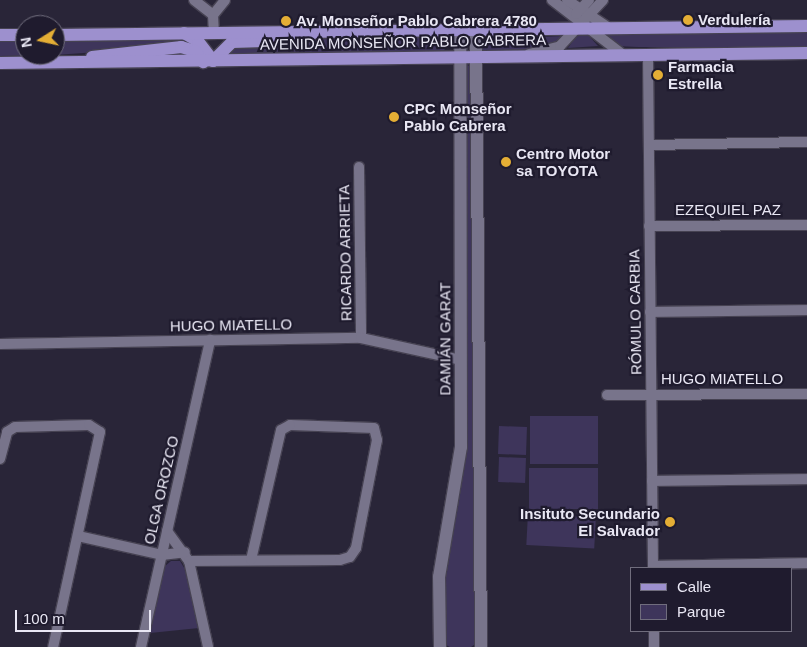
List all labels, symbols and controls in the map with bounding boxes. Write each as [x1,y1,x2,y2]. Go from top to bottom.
place label: Verdulería [698,11,771,29]
place label: Av. Monseñor Pablo Cabrera 4780 [296,12,537,30]
marker: Verdulería [682,14,694,26]
north arrow [15,15,65,65]
marker: Av. Monseñor Pablo Cabrera 4780 [280,15,292,27]
street label: AVENIDA MONSEÑOR PABLO CABRERA [259,30,547,54]
text: N [17,36,35,49]
place label: Farmacia Estrella [668,57,734,92]
marker: Farmacia Estrella [652,69,664,81]
place label: CPC Monseñor Pablo Cabrera [404,99,512,134]
marker: CPC Monseñor Pablo Cabrera [388,111,400,123]
place label: Centro Motor sa TOYOTA [516,144,610,179]
marker: Centro Motor sa TOYOTA [500,156,512,168]
street label: RICARDO ARRIETA [335,184,355,322]
street label: EZEQUIEL PAZ [675,201,781,219]
street label: RÓMULO CARBIA [625,249,645,375]
street label: DAMIÁN GARAT [436,282,454,396]
street label: HUGO MIATELLO [170,315,292,335]
street label: HUGO MIATELLO [661,370,783,388]
street label: OLGA OROZCO [140,434,182,546]
place label: Insituto Secundario El Salvador [520,504,660,539]
marker: Insituto Secundario El Salvador [664,516,676,528]
legend [630,567,792,632]
text: Calle [677,578,711,595]
scale bar [18,600,154,632]
text: Parque [677,603,725,620]
text: 100 m [23,610,65,627]

